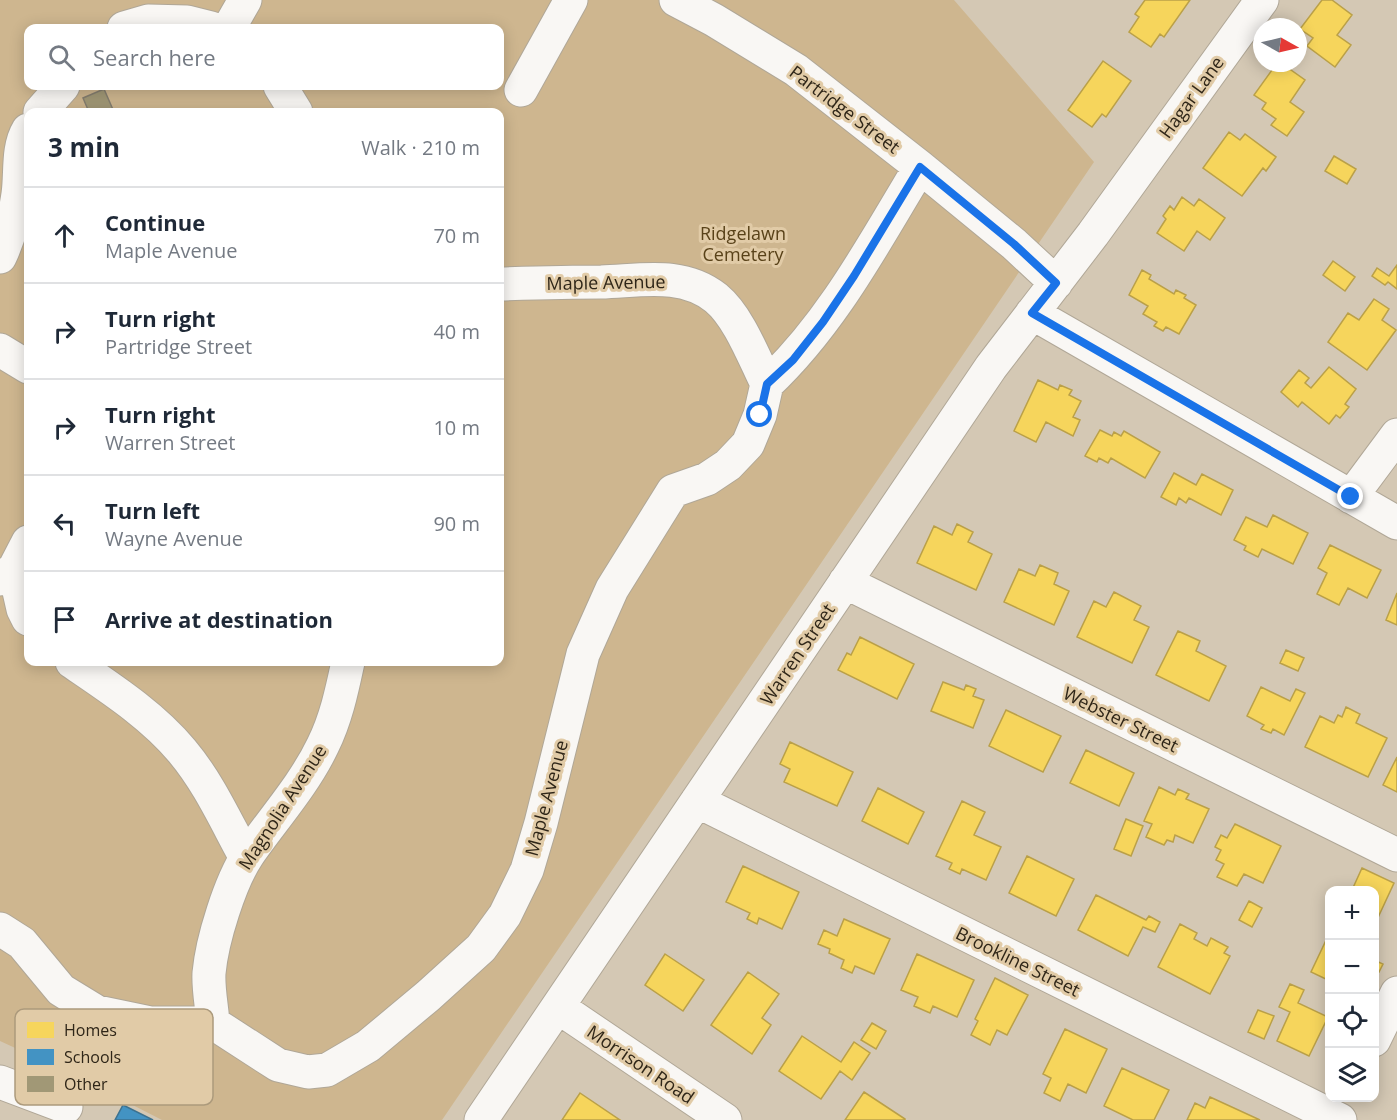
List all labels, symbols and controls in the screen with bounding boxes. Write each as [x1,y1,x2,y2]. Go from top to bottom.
north arrow [1253,18,1307,72]
search box [24,24,504,90]
icon: search [45,41,78,74]
text: Search here [93,42,216,72]
street label: Hagar Lane [1153,51,1229,143]
street label: Partridge Street [785,60,905,158]
text: 3 min [48,129,120,165]
text: Walk · 210 m [361,134,480,161]
text: Continue [105,207,205,237]
icon: ahead [48,219,81,252]
park label: Ridgelawn Cemetery [700,221,786,266]
text: 70 m [433,222,480,249]
text: Maple Avenue [105,237,237,264]
street label: Maple Avenue [546,269,666,295]
text: Turn right [105,303,216,333]
icon: right [48,315,81,348]
text: 40 m [433,318,480,345]
text: Partridge Street [105,333,252,360]
text: Turn right [105,399,216,429]
route start [746,401,772,427]
icon: right [48,411,81,444]
text: 10 m [433,414,480,441]
text: Warren Street [105,429,235,456]
route end [1337,483,1363,509]
text: Turn left [105,495,200,525]
icon: left [48,507,81,540]
text: 90 m [433,510,480,537]
text: Wayne Avenue [105,525,243,552]
street label: Warren Street [754,599,840,709]
icon: arrive [48,603,81,636]
text: Arrive at destination [105,604,333,634]
street label: Webster Street [1059,681,1183,757]
street label: Maple Avenue [519,737,573,859]
street label: Magnolia Avenue [233,740,331,874]
map controls [1325,886,1379,1102]
button: + [1325,886,1379,940]
street label: Brookline Street [952,921,1084,1001]
button: − [1325,940,1379,994]
button: locate [1325,994,1379,1048]
legend [15,1009,213,1105]
text: Homes [64,1019,117,1041]
street label: Morrison Road [583,1019,699,1109]
text: Schools [64,1046,121,1068]
button: layers [1325,1048,1379,1102]
text: Other [64,1073,108,1095]

